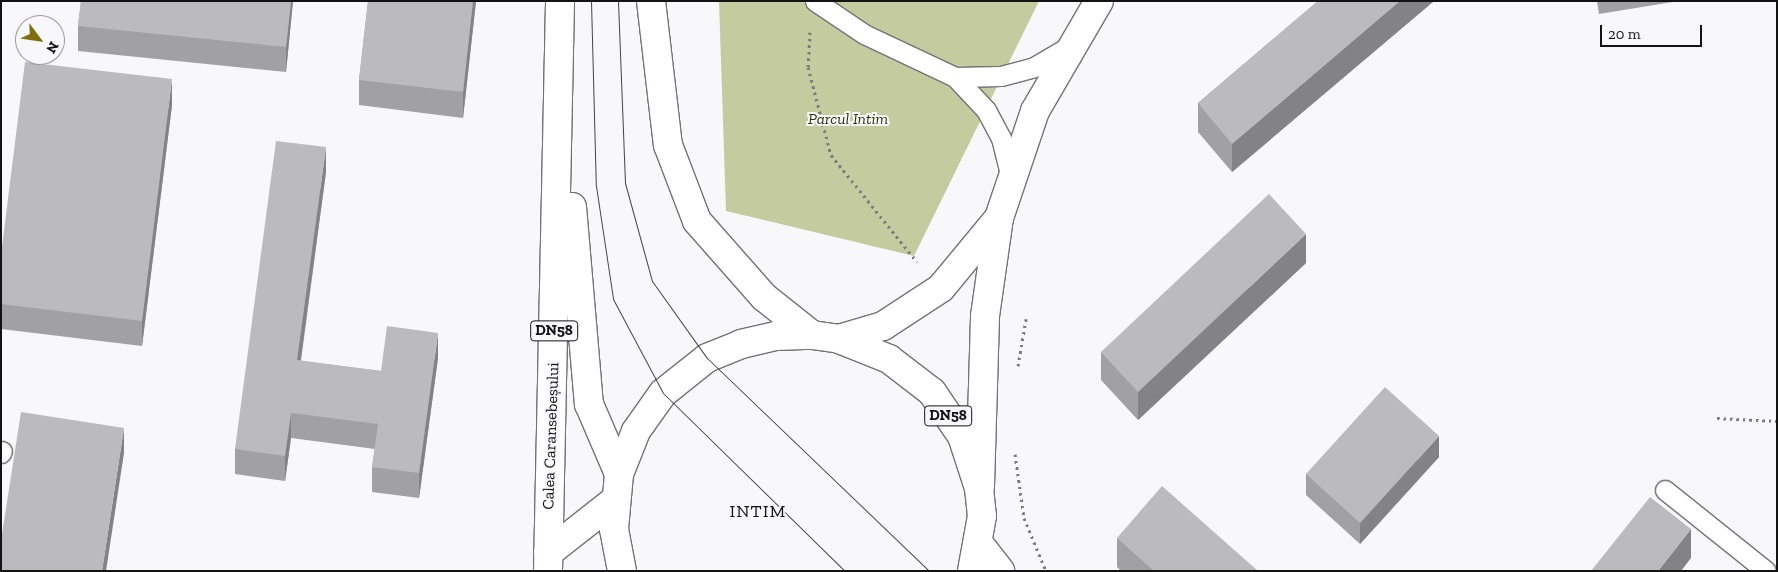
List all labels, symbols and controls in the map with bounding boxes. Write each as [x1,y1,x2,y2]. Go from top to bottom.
north arrow [15,15,65,65]
scale bar [1603,15,1706,47]
text: 20 m [1608,25,1641,43]
text: N [42,39,62,56]
park label: Parcul Intim [808,109,888,129]
road number: DN58 [529,318,579,344]
street label: Calea Caransebeșului [539,362,563,510]
road number: DN58 [923,404,973,428]
district label: INTIM [729,500,787,522]

